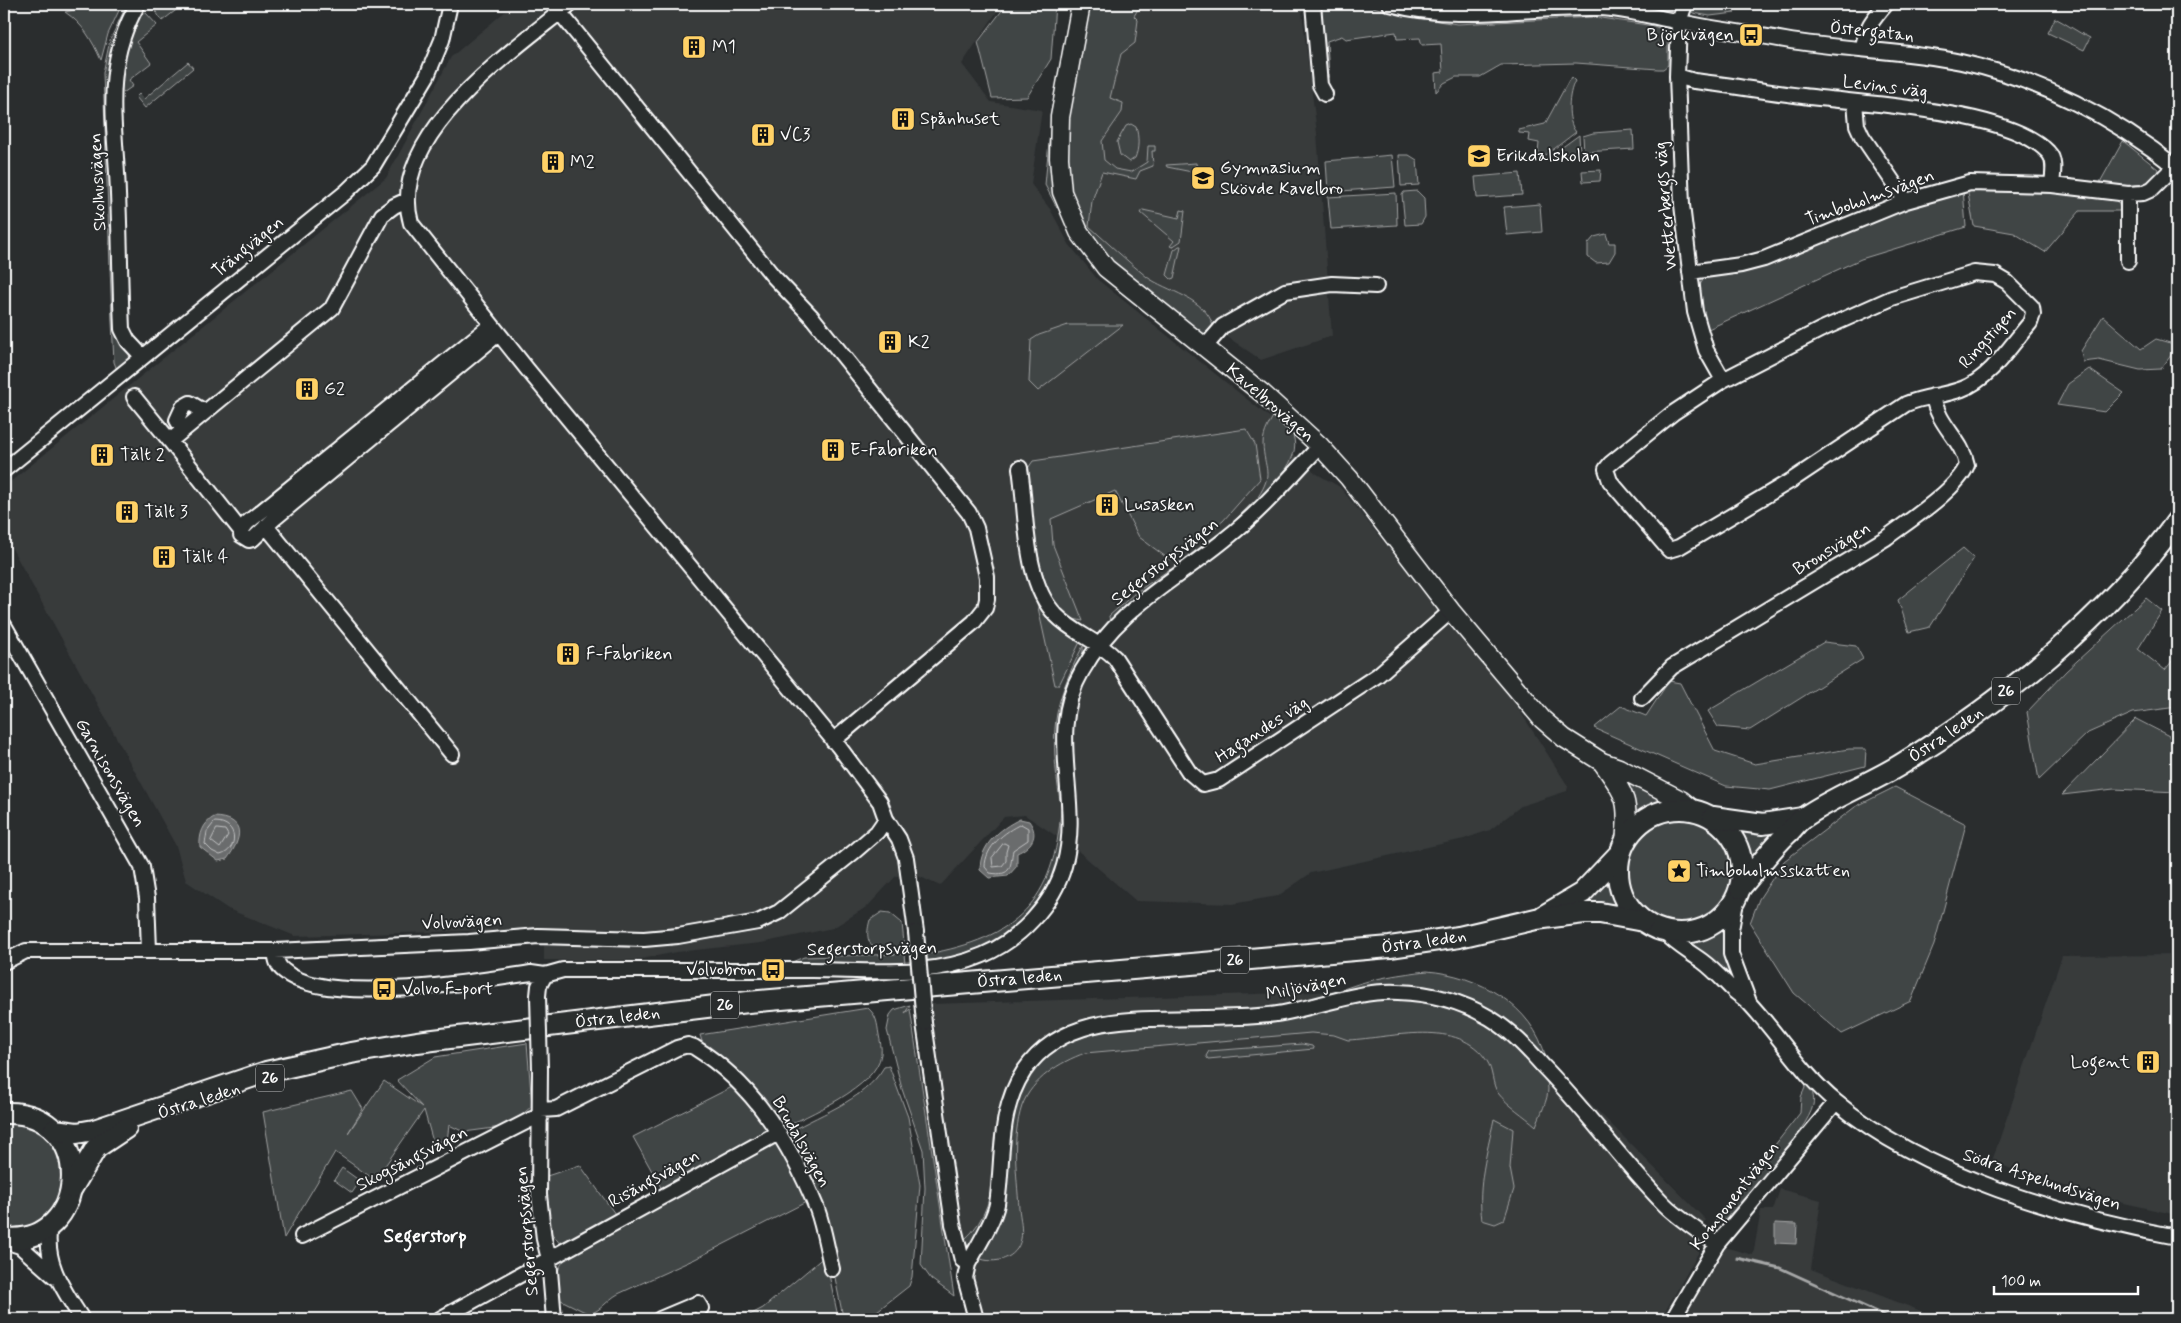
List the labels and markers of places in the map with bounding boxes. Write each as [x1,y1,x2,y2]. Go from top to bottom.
bus stop icon: Björkvägen [1738,22,1764,48]
place label: Björkvägen [1647,23,1734,47]
building icon: M1 [681,34,707,60]
place label: M1 [712,35,736,59]
building icon: Spånhuset [890,106,916,132]
place label: Spånhuset [920,107,1000,131]
building icon: VC3 [750,122,776,148]
place label: VC3 [780,123,810,147]
school or university icon: Erikdalskolan [1466,143,1492,169]
place label: Erikdalskolan [1496,144,1600,168]
building icon: M2 [540,149,566,175]
place label: M2 [570,150,595,174]
place label: Gymnasium Skövde Kavelbro [1220,156,1343,201]
school or university icon: Gymnasium Skövde Kavelbro [1190,165,1216,191]
building icon: K2 [877,329,903,355]
place label: K2 [908,330,930,354]
building icon: G2 [294,376,320,402]
place label: G2 [324,377,345,401]
building icon: E-Fabriken [820,437,846,463]
place label: E-Fabriken [850,438,938,462]
building icon: Tält 2 [89,442,115,468]
place label: Tält 2 [120,443,165,467]
building icon: Lusasken [1094,492,1120,518]
place label: Lusasken [1124,493,1195,517]
building icon: Tält 3 [114,499,140,525]
place label: Tält 3 [144,500,188,524]
building icon: Tält 4 [151,544,177,570]
place label: Tält 4 [182,545,228,569]
building icon: F-Fabriken [555,641,581,667]
place label: F-Fabriken [586,642,673,666]
place icon: Timboholmsskatten [1666,858,1692,884]
place label: Timboholmsskatten [1696,859,1850,883]
bus stop icon: Volvobron [760,957,786,983]
place label: Volvobron [686,958,756,982]
bus stop icon: Volvo F-port [371,976,397,1002]
place label: Volvo F-port [402,977,493,1001]
building icon: Logent [2135,1049,2161,1075]
place label: Logent [2071,1050,2130,1076]

